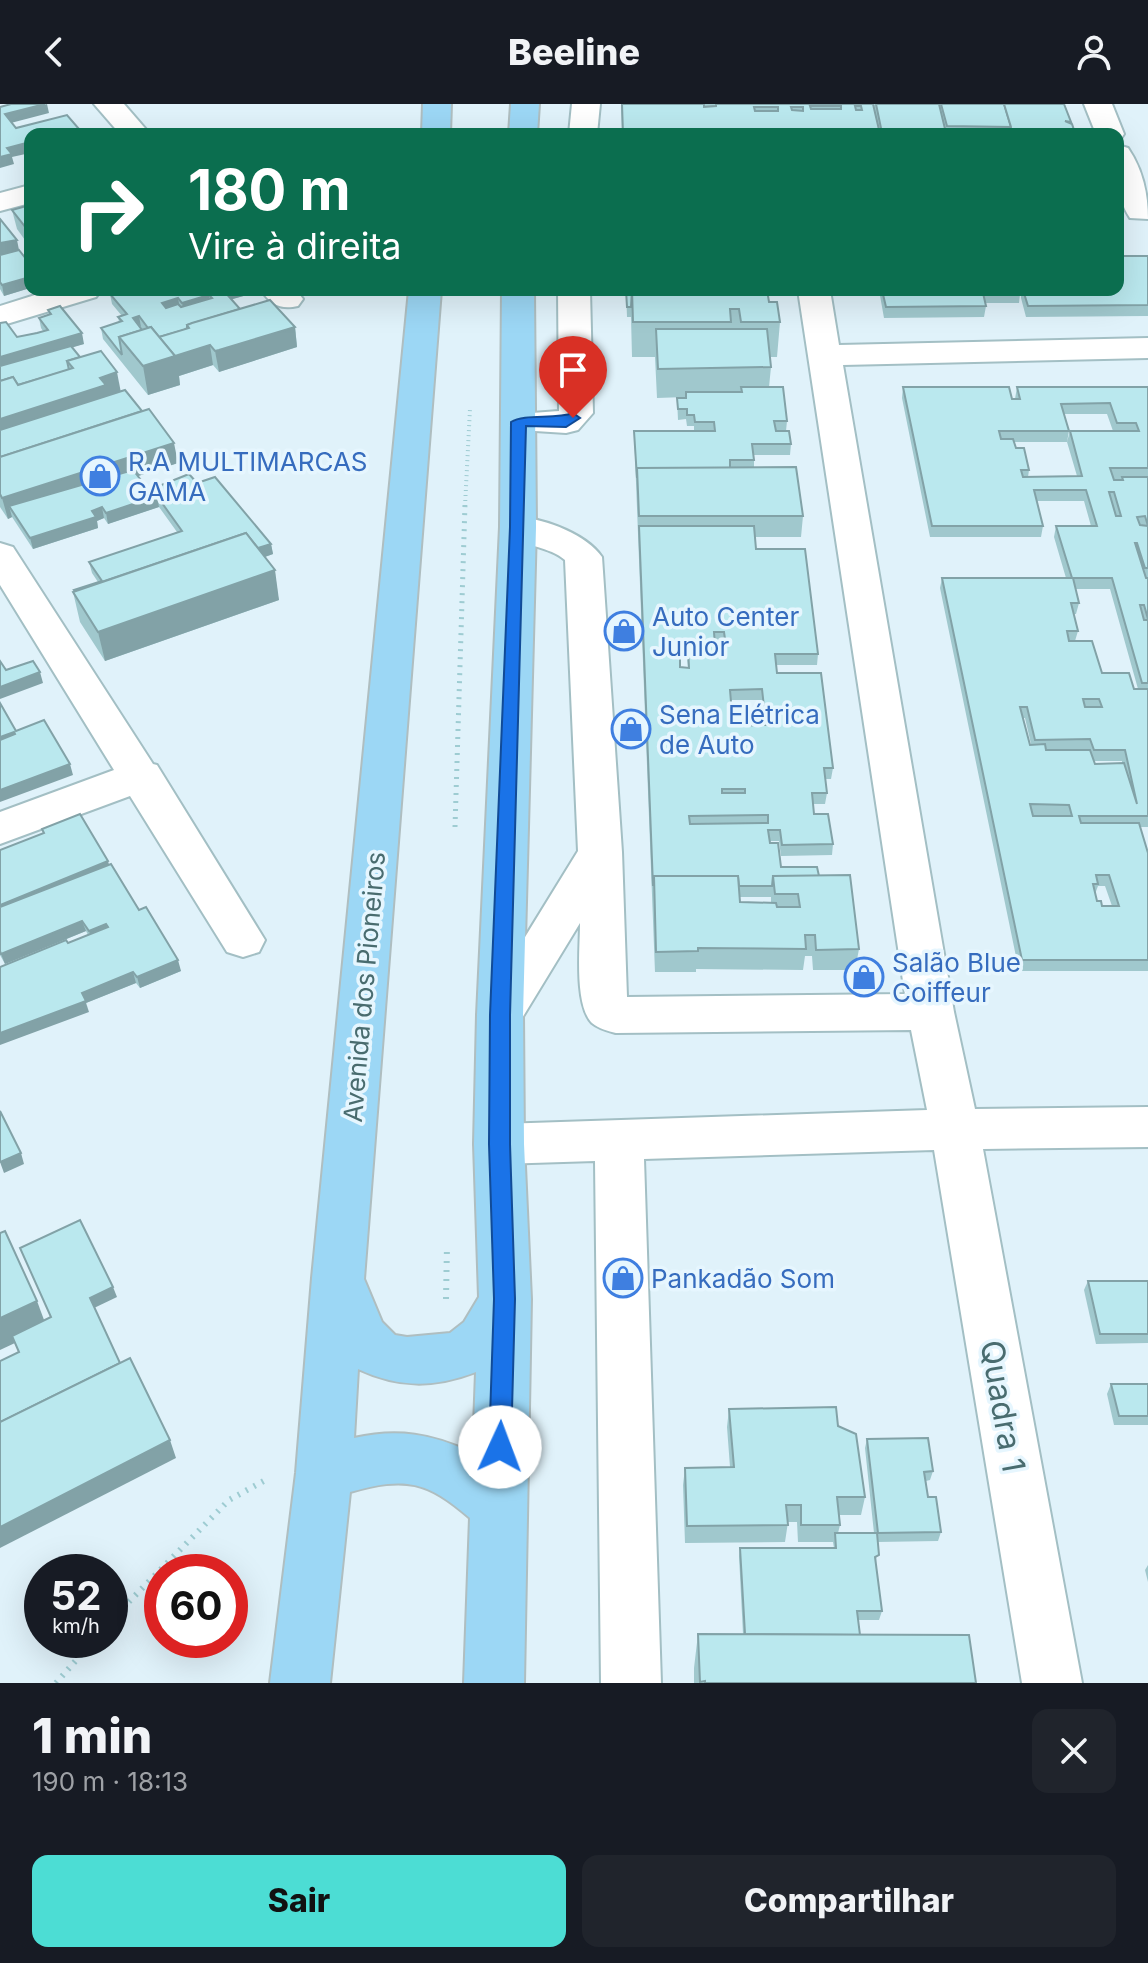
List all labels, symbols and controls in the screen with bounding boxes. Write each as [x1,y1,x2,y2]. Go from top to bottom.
icon: back [32,30,76,74]
text: Beeline [508,30,640,74]
icon: person [1072,30,1116,74]
text: 180 m [188,156,351,224]
icon: right [56,160,160,264]
text: Vire à direita [188,224,402,268]
pin [539,336,607,418]
icon: arrive [551,348,595,392]
place label: R.A MULTIMARCAS GAMA [128,446,368,507]
shop icon: R.A MULTIMARCAS GAMA [79,455,121,497]
place label: Auto Center Junior [652,601,799,662]
shop icon: Auto Center Junior [603,610,645,652]
place label: Sena Elétrica de Auto [659,699,820,760]
shop icon: Sena Elétrica de Auto [610,708,652,750]
street label: Avenida dos Pioneiros [337,850,391,1124]
place label: Salão Blue Coiffeur [892,947,1021,1008]
shop icon: Salão Blue Coiffeur [843,956,885,998]
shop icon: Pankadão Som [602,1257,644,1299]
place label: Pankadão Som [651,1263,835,1294]
street label: Quadra 1 [972,1337,1034,1475]
position arrow [458,1405,542,1489]
speed limit sign: 60 [144,1554,248,1658]
text: 52 [51,1571,101,1620]
text: km/h [52,1614,100,1638]
text: 1 min [32,1706,152,1765]
button: close [1032,1709,1116,1793]
text: 190 m · 18:13 [32,1766,188,1797]
button: Sair [32,1855,566,1947]
button: Compartilhar [582,1855,1116,1947]

